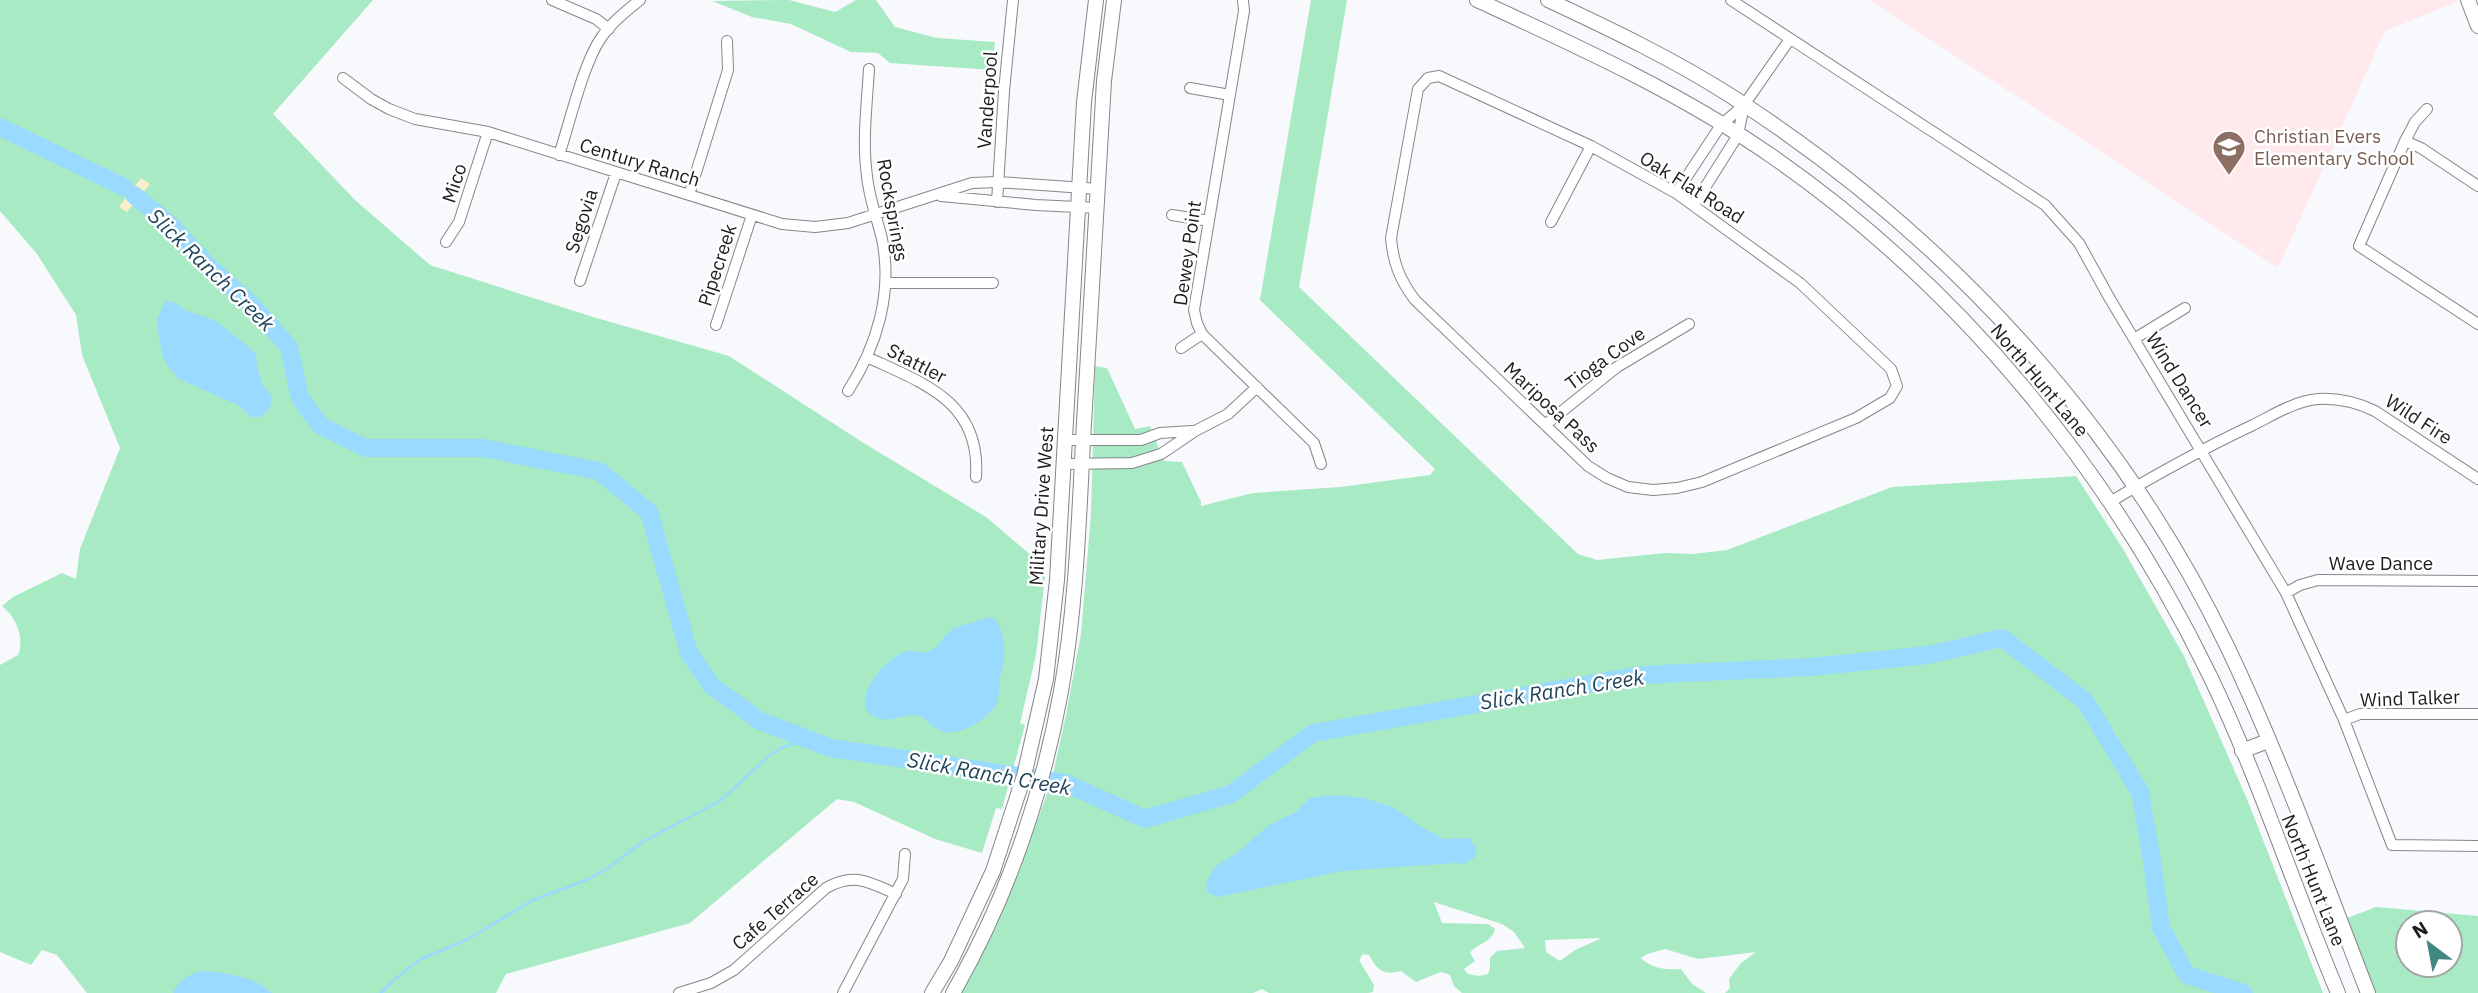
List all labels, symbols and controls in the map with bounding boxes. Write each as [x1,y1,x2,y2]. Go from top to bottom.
street label: Vanderpool [972,50,1002,150]
place label: Christian Evers Elementary School [2254,124,2414,170]
school or university icon: Christian Evers Elementary School [2210,128,2248,177]
street label: Century Ranch [577,132,703,192]
street label: Oak Flat Road [1635,145,1749,229]
street label: Rocksprings [872,157,914,263]
street label: Mico [436,160,472,206]
street label: Segovia [559,186,603,256]
street label: Dewey Point [1168,199,1206,307]
water label: Slick Ranch Creek [142,202,282,338]
street label: Pipecreek [692,221,742,309]
street label: North Hunt Lane [1986,319,2094,441]
street label: Tioga Cove [1560,321,1650,395]
street label: Wind Dancer [2141,328,2219,432]
street label: Stattler [883,338,951,388]
street label: Mariposa Pass [1499,356,1605,458]
street label: Wild Fire [2381,389,2457,449]
street label: Military Drive West [1023,426,1059,586]
street label: Wave Dance [2329,551,2433,575]
water label: Slick Ranch Creek [1478,662,1647,716]
street label: Wind Talker [2360,684,2460,712]
water label: Slick Ranch Creek [905,745,1074,801]
street label: North Hunt Lane [2277,811,2351,949]
street label: Cafe Terrace [727,867,823,955]
north arrow [2394,909,2464,979]
text: N [2408,916,2432,943]

